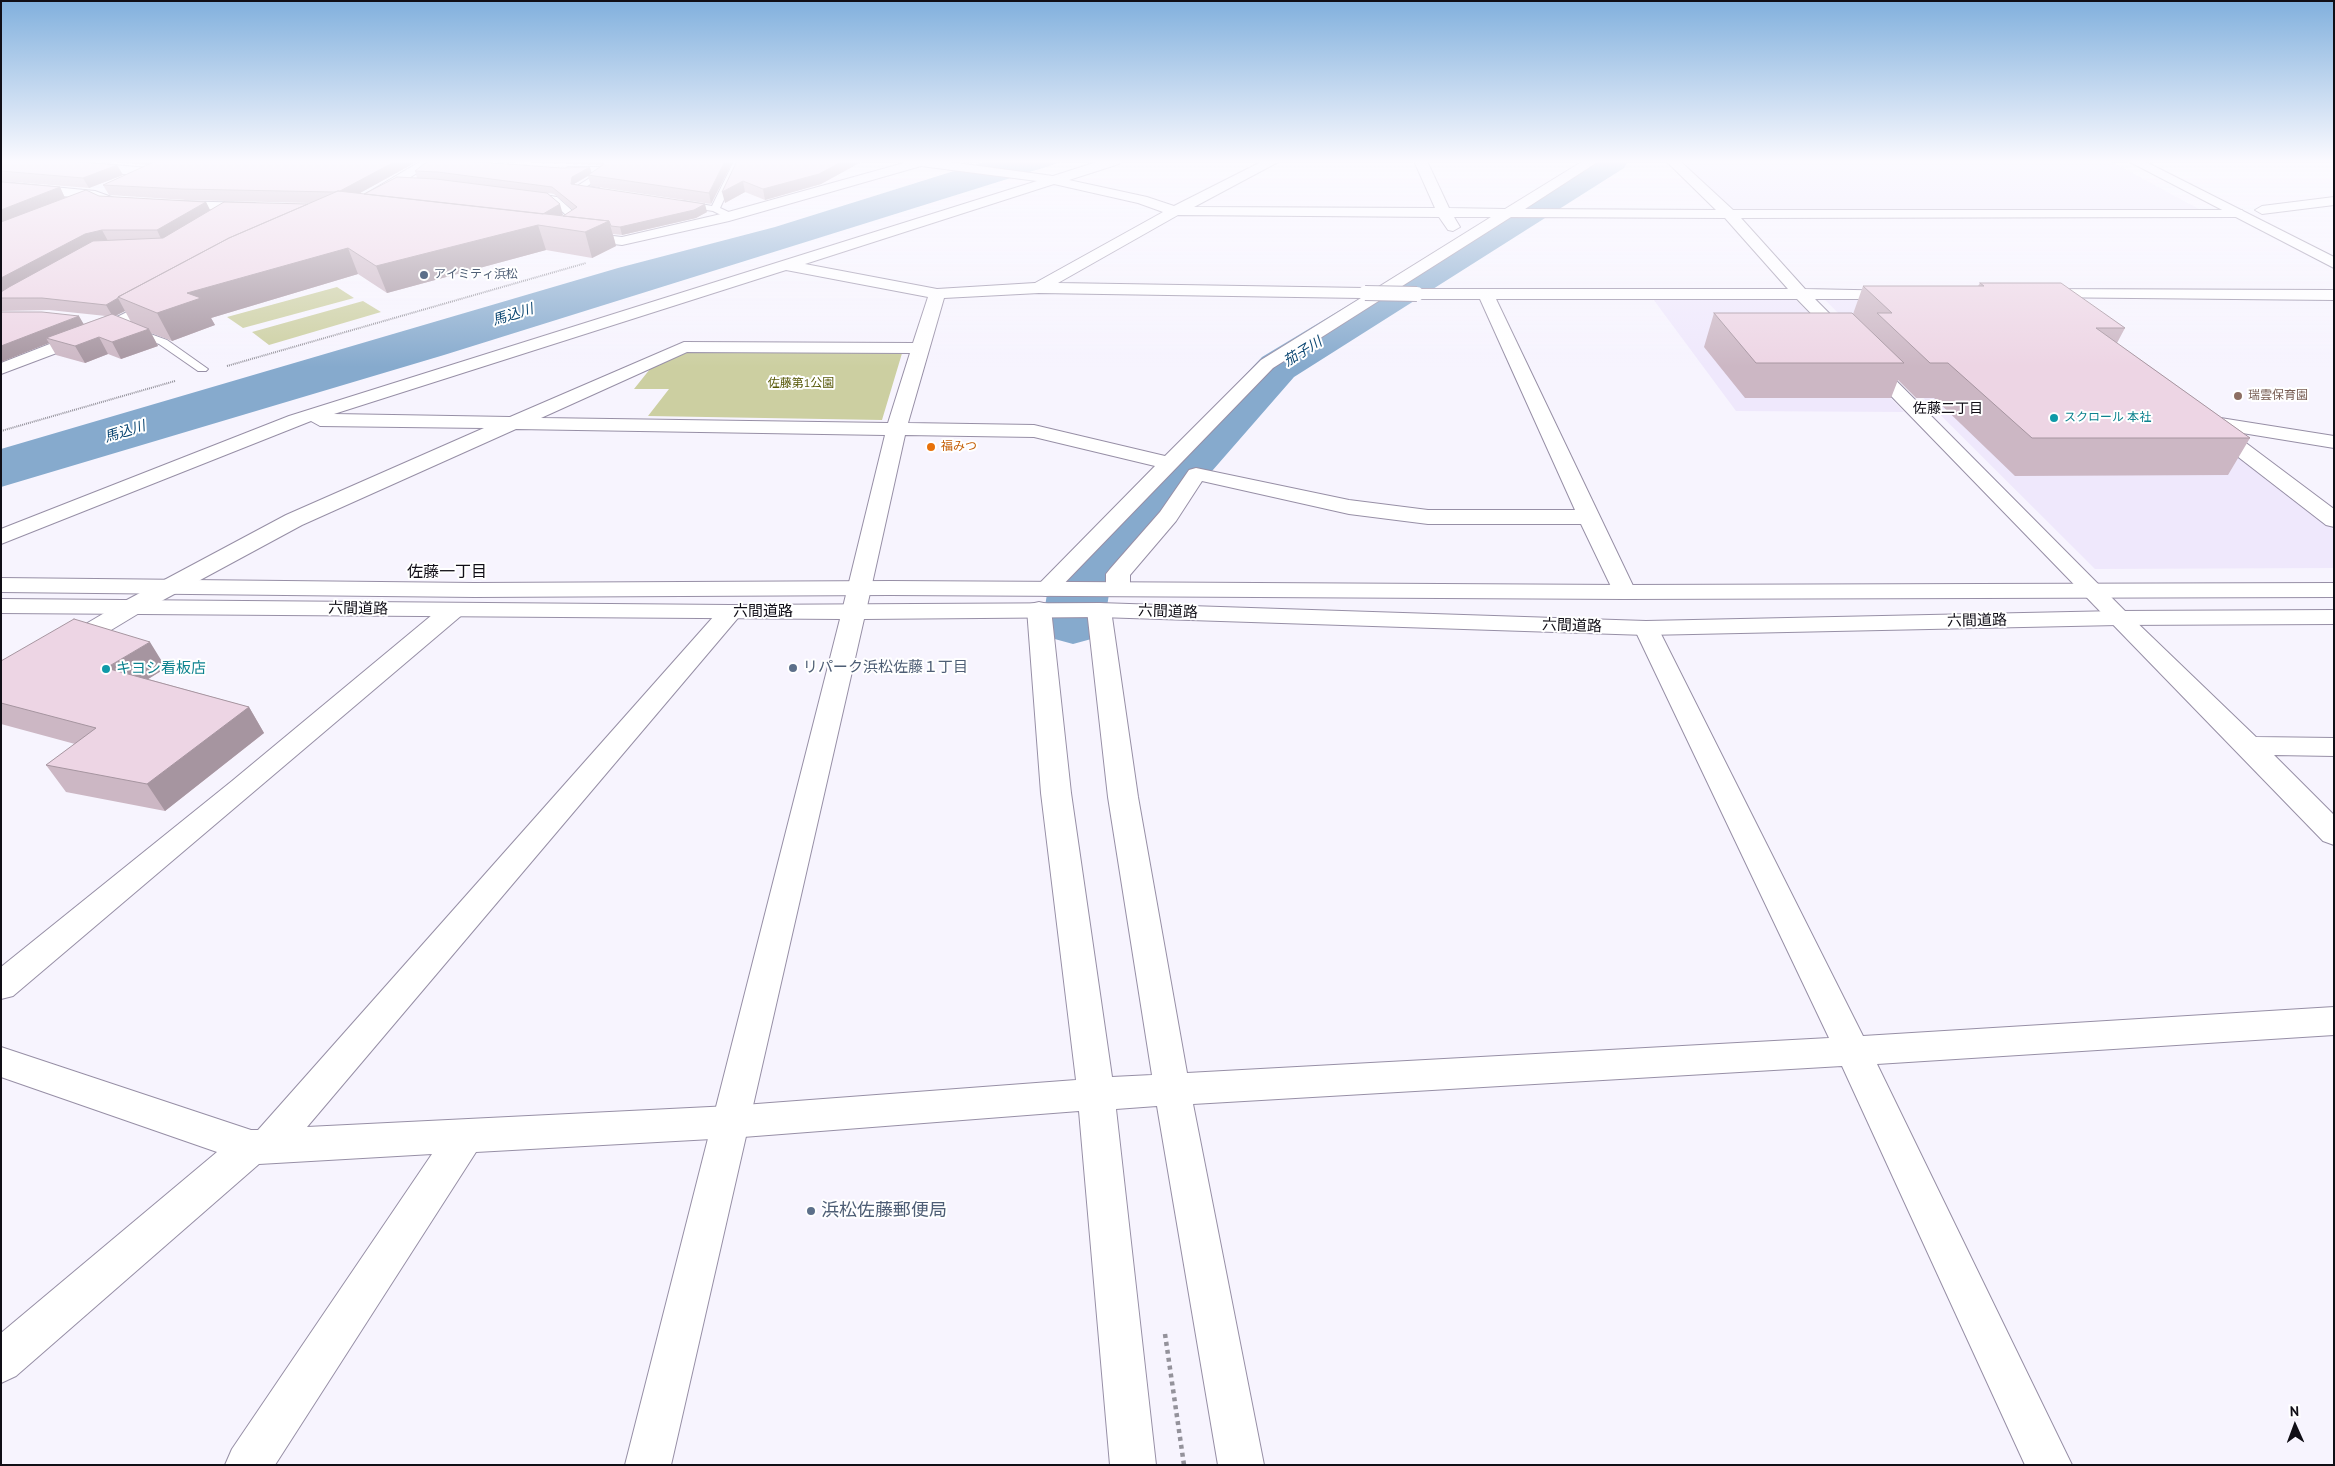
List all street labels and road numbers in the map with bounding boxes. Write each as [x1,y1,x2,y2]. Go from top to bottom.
street label: 六間道路 [328,599,388,619]
street label: 六間道路 [1138,602,1198,622]
street label: 六間道路 [733,603,793,621]
street label: 六間道路 [1947,611,2007,631]
street label: 六間道路 [1542,616,1602,636]

